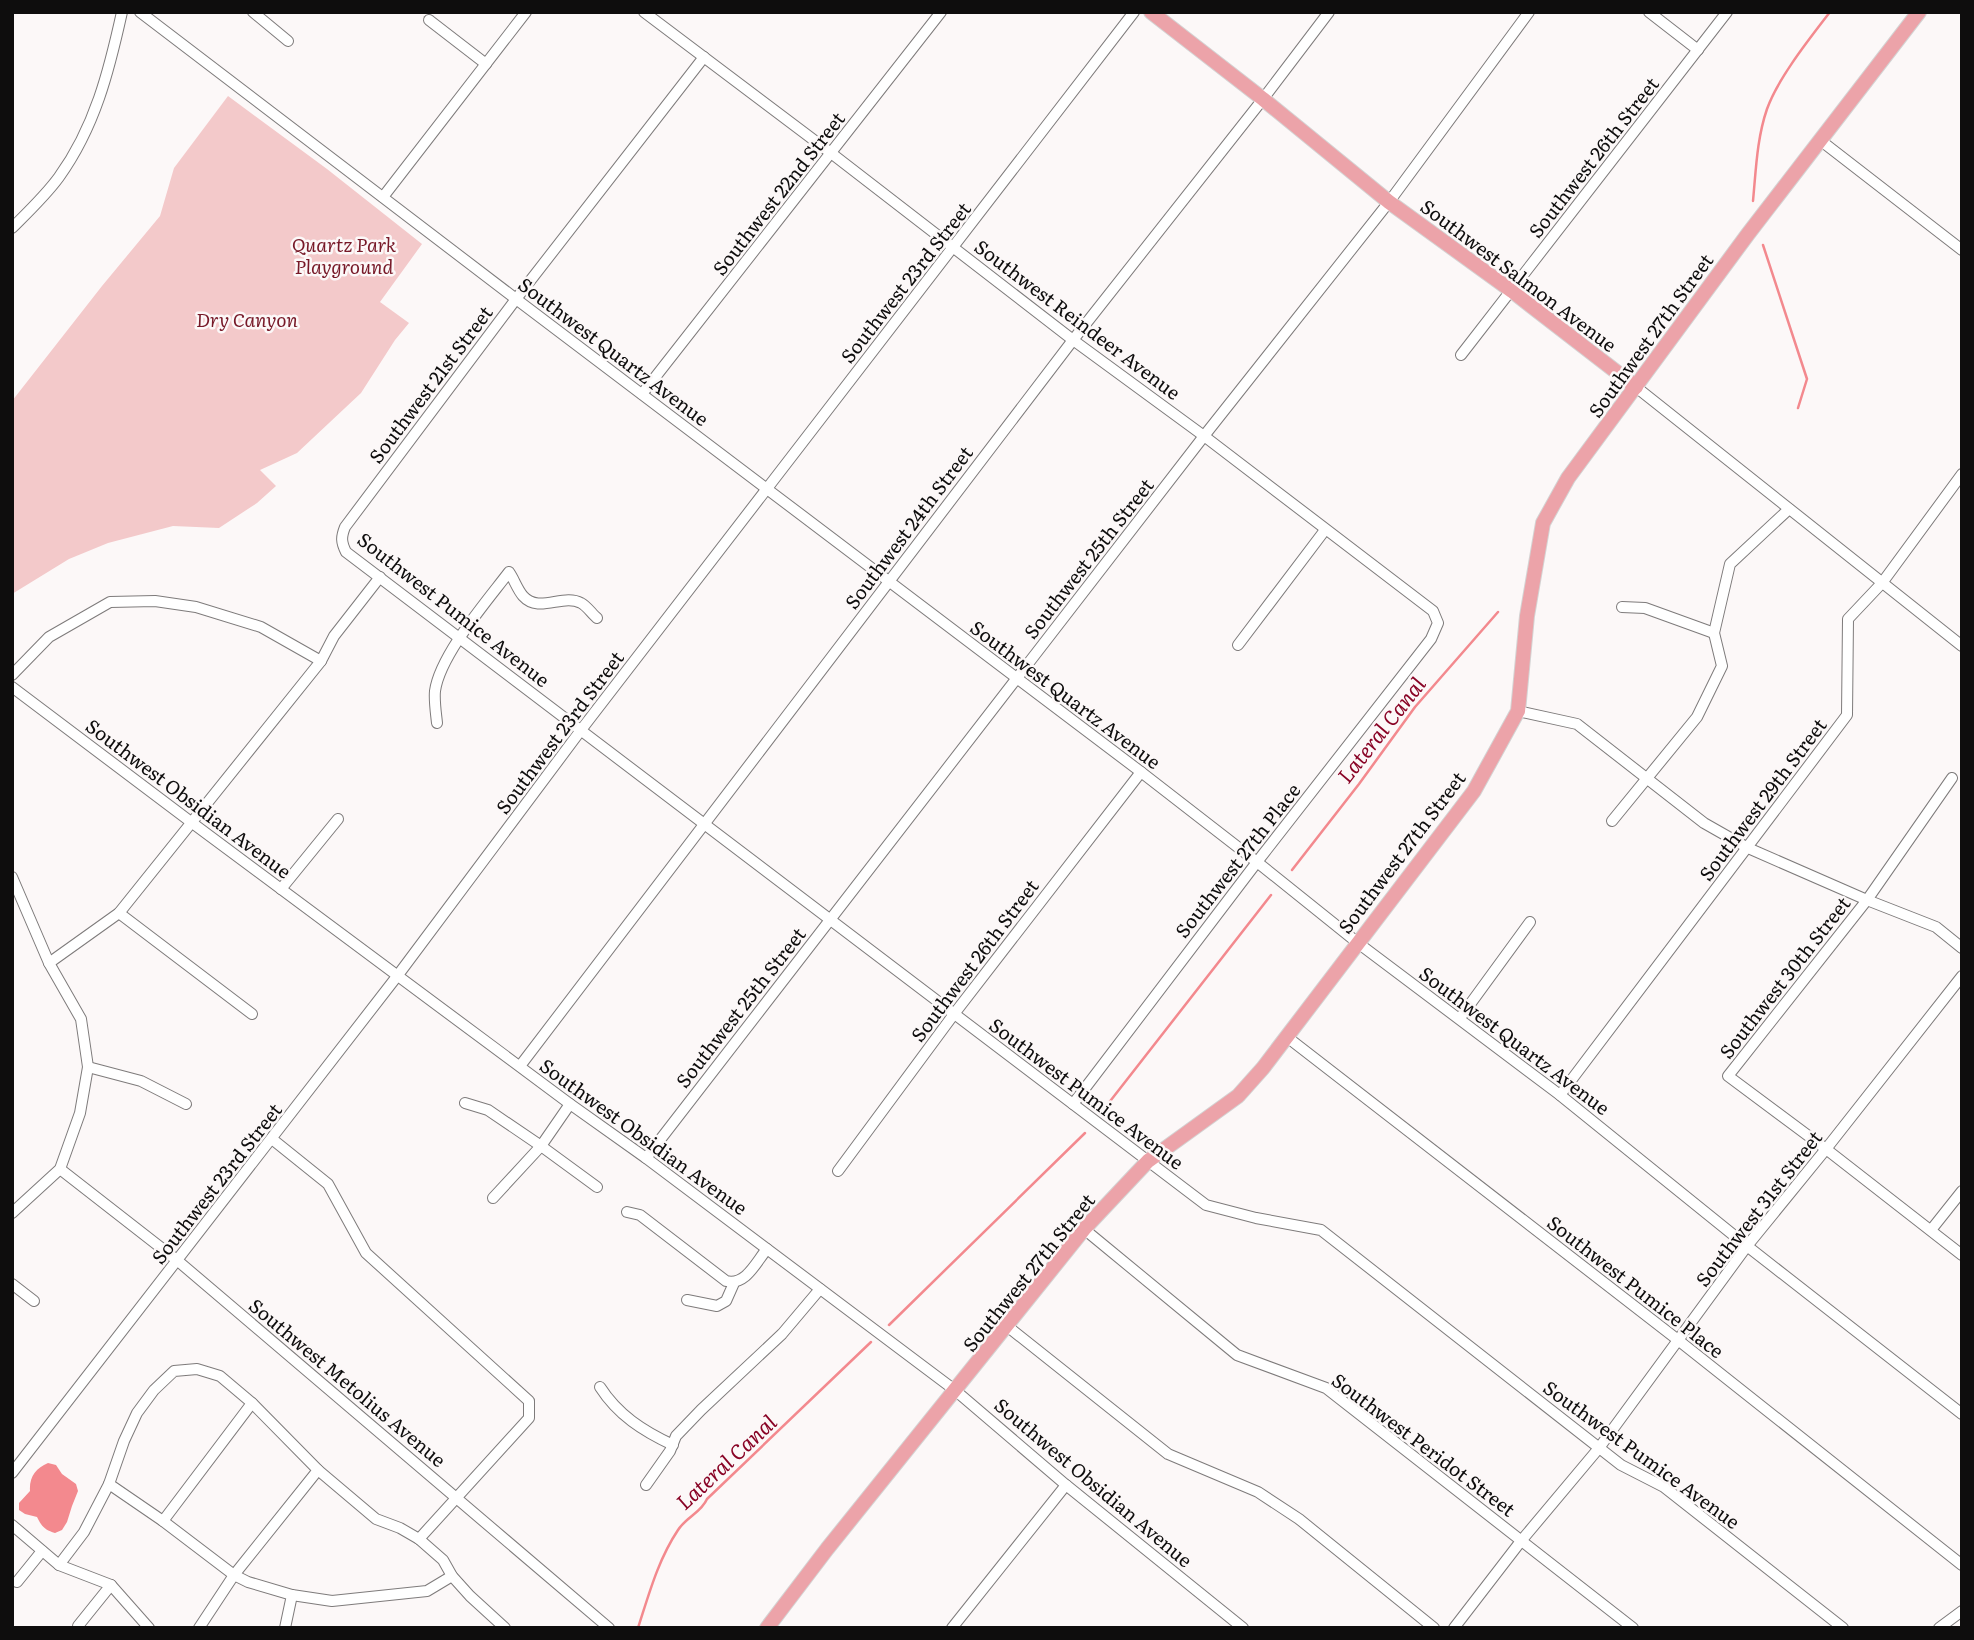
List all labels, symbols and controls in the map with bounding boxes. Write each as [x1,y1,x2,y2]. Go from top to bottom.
street label: Southwest 26th Street [1521,70,1665,243]
street label: Southwest 22nd Street [705,105,851,281]
street label: Southwest Salmon Avenue [1415,192,1623,358]
street label: Southwest 23rd Street [833,195,977,368]
park label: Quartz Park Playground [292,230,397,280]
street label: Southwest Reindeer Avenue [969,232,1187,406]
street label: Southwest 27th Street [1581,247,1719,423]
street label: Southwest Quartz Avenue [513,270,715,432]
street label: Southwest 21st Street [361,299,499,469]
park label: Dry Canyon [196,305,299,333]
street label: Southwest 24th Street [837,439,979,614]
street label: Southwest 25th Street [1016,472,1160,644]
street label: Southwest Pumice Avenue [352,525,556,693]
street label: Southwest Quartz Avenue [965,613,1167,775]
street label: Southwest 23rd Street [488,644,630,819]
water label: Lateral Canal [1329,669,1431,789]
street label: Southwest Obsidian Avenue [80,711,298,885]
street label: Southwest 29th Street [1692,712,1833,886]
street label: Southwest 27th Street [1331,765,1471,939]
street label: Southwest 27th Place [1168,777,1306,943]
street label: Southwest 26th Street [903,873,1045,1047]
street label: Southwest 30th Street [1712,890,1856,1064]
street label: Southwest 25th Street [668,921,812,1093]
street label: Southwest Quartz Avenue [1414,959,1616,1121]
street label: Southwest Pumice Avenue [984,1011,1190,1176]
street label: Southwest Obsidian Avenue [534,1051,754,1221]
street label: Southwest 23rd Street [144,1096,288,1269]
street label: Southwest 31st Street [1688,1124,1828,1292]
street label: Southwest 27th Street [955,1187,1101,1357]
street label: Southwest Pumice Place [1542,1208,1730,1364]
street label: Southwest Metolius Avenue [243,1291,453,1473]
street label: Southwest Peridot Street [1326,1366,1522,1523]
street label: Southwest Pumice Avenue [1538,1373,1746,1535]
street label: Southwest Obsidian Avenue [989,1391,1199,1573]
water label: Lateral Canal [668,1406,782,1516]

